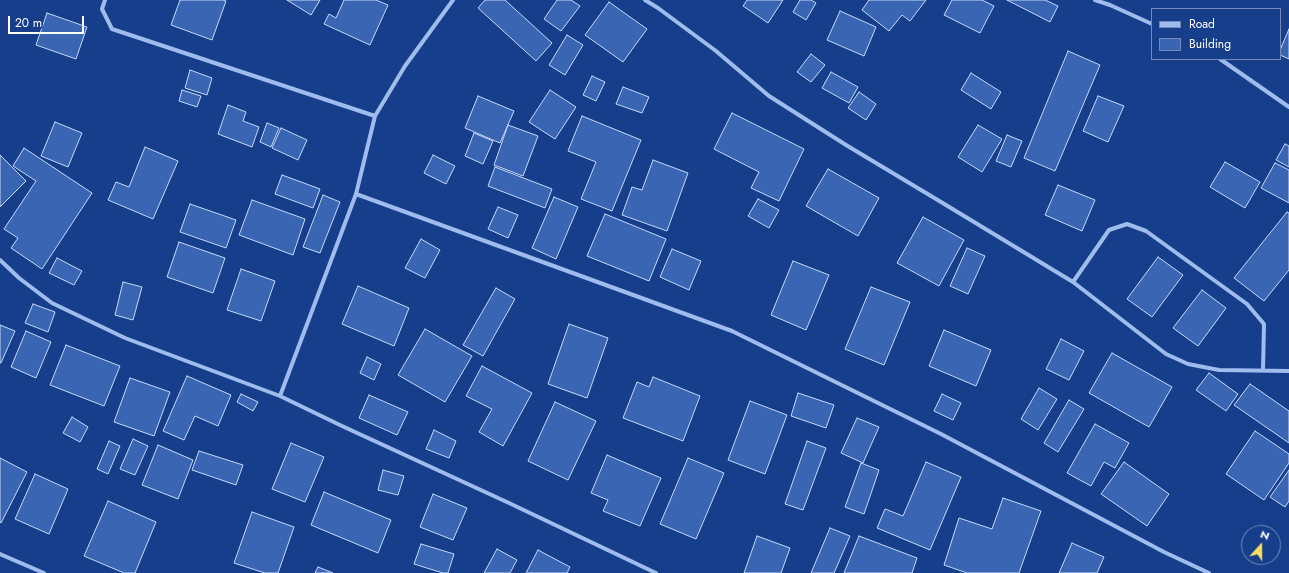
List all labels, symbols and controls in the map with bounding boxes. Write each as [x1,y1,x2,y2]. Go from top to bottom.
scale bar [10,8,86,34]
legend [1151,8,1281,60]
text: 20 m [15,14,42,32]
text: Road [1189,15,1215,33]
text: Building [1189,35,1231,53]
north arrow [1241,525,1281,565]
text: N [1258,526,1272,544]

